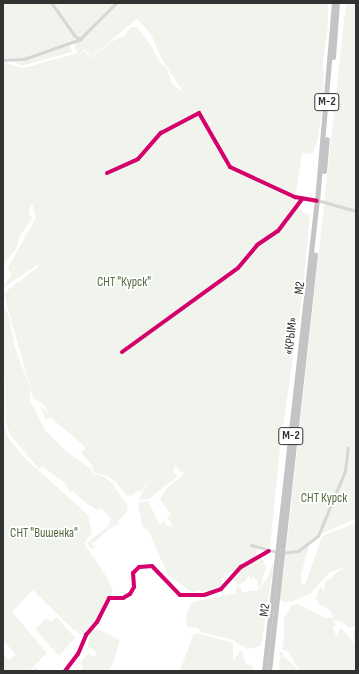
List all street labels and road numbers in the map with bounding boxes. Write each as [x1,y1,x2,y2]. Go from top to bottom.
road number: М-2 [314,92,340,112]
street label: М2 [292,281,308,295]
street label: «КРЫМ» [281,316,301,356]
road number: М-2 [278,426,304,446]
street label: М2 [256,603,274,617]

